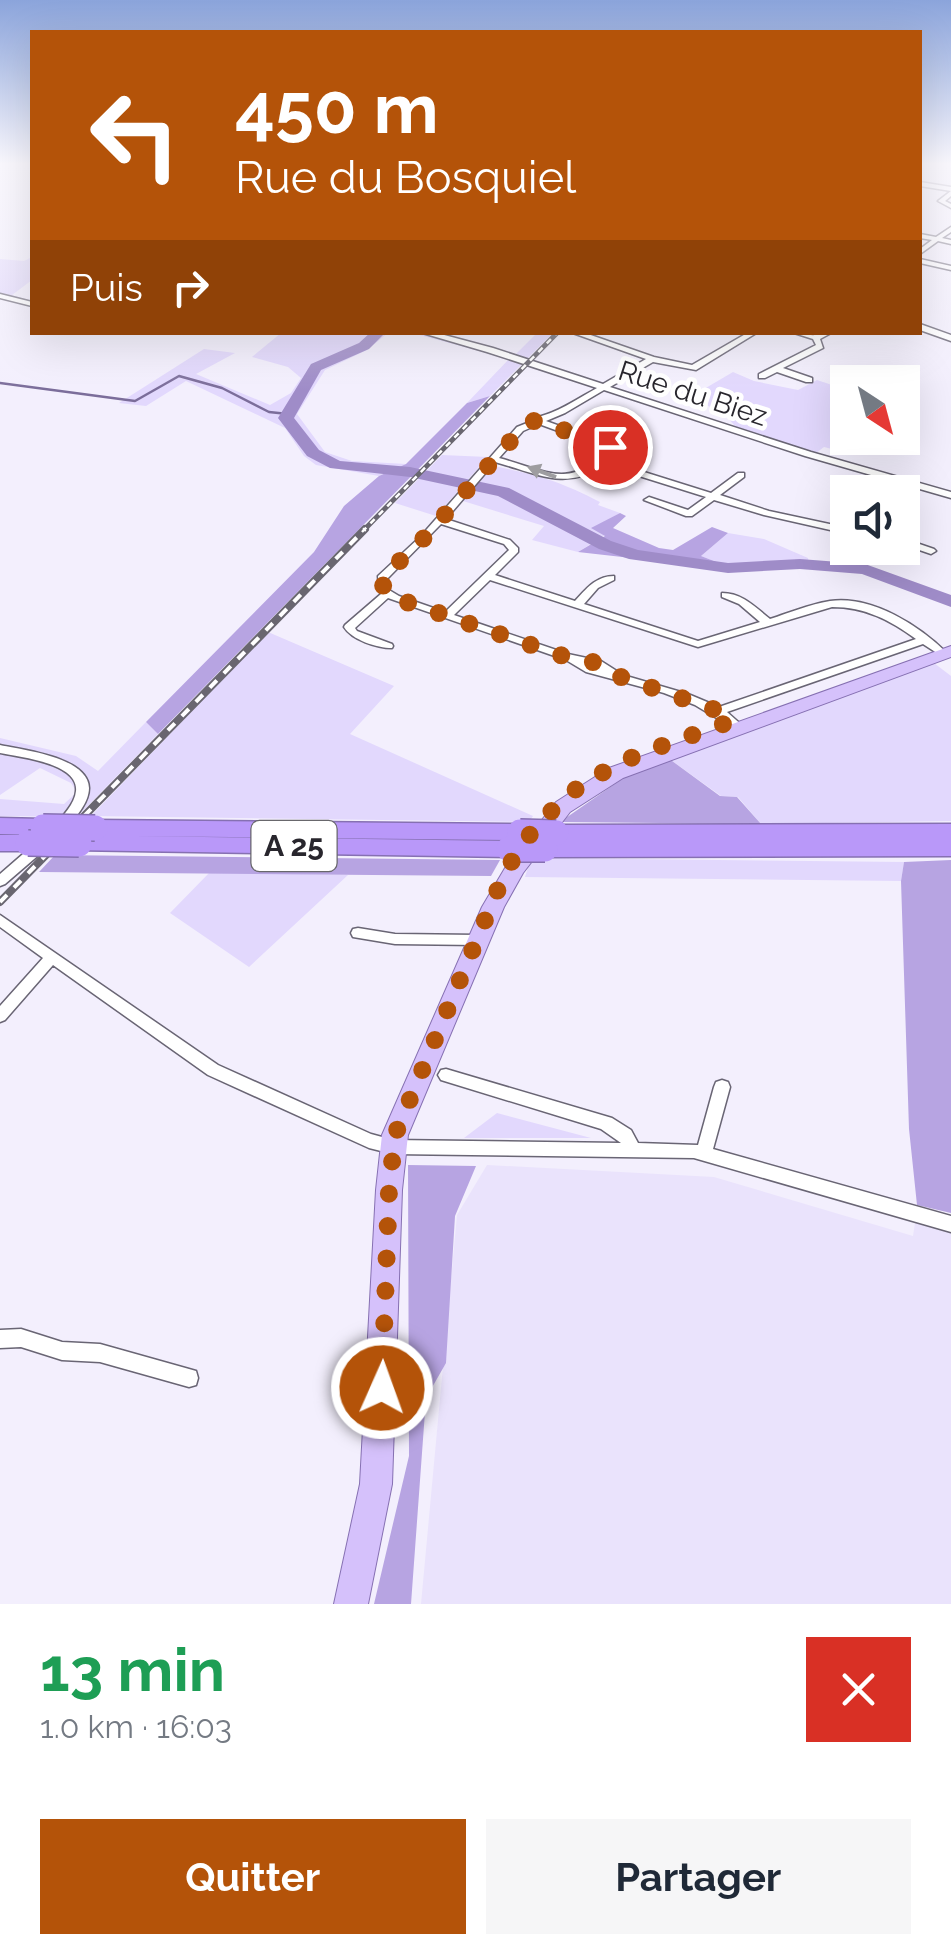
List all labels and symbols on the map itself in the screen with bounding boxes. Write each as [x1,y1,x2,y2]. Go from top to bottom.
street label: Rue du Biez [614,354,771,433]
north arrow [830,365,920,455]
pin [568,405,653,490]
one-way arrow [526,464,556,479]
road number: A 25 [252,821,336,871]
position arrow [330,1336,434,1440]

